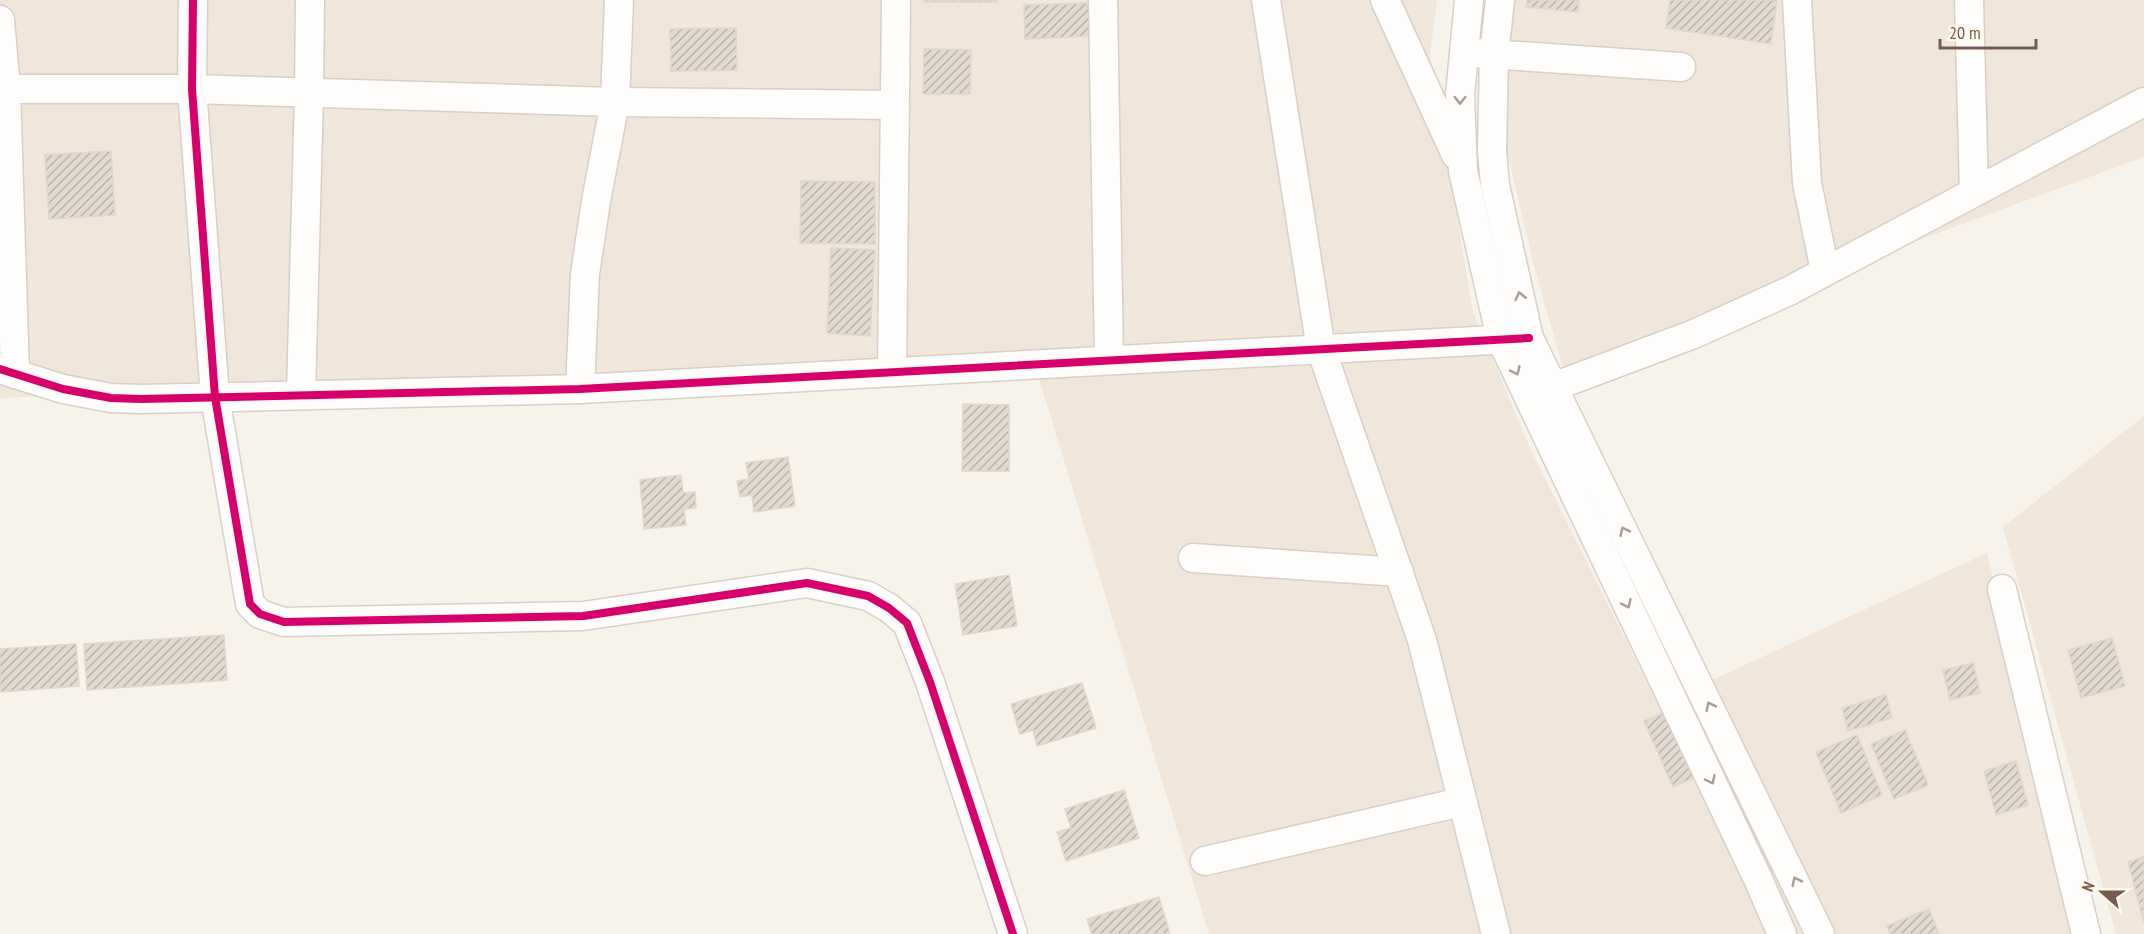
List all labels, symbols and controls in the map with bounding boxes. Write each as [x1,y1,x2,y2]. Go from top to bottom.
scale bar [1940,12,2036,50]
text: 20 m [1949,21,1981,44]
one-way arrow [1454,96,1466,105]
one-way arrow [1514,291,1527,301]
one-way arrow [1509,365,1521,376]
one-way arrow [1620,526,1631,537]
one-way arrow [1620,598,1632,609]
one-way arrow [1705,701,1717,712]
one-way arrow [1704,774,1716,785]
north arrow [2072,862,2132,922]
one-way arrow [1791,876,1803,887]
text: N [2077,879,2099,894]

